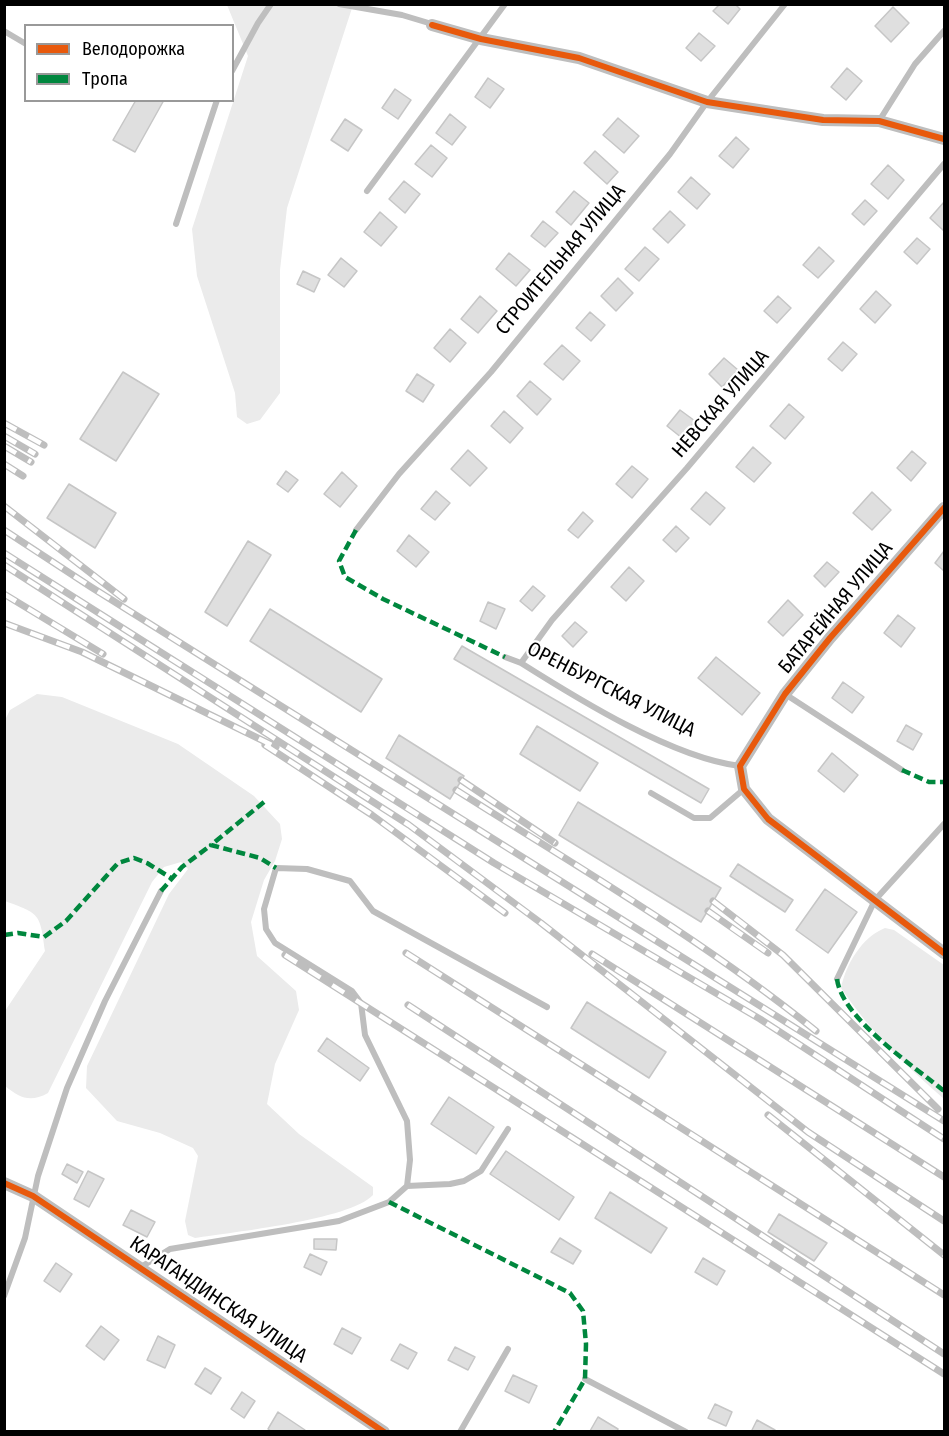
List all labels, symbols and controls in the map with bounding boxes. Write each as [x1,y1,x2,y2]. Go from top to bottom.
legend [24,24,234,102]
text: Велодорожка [82,38,185,60]
text: Тропа [82,68,128,90]
street label: СТРОИТЕЛЬНАЯ УЛИЦА [491,180,631,340]
street label: НЕВСКАЯ УЛИЦА [668,345,774,463]
street label: БАТАРЕЙНАЯ УЛИЦА [774,537,898,679]
street label: ОРЕНБУРГСКАЯ УЛИЦА [523,637,699,743]
street label: КАРАГАНДИНСКАЯ УЛИЦА [125,1232,311,1368]

